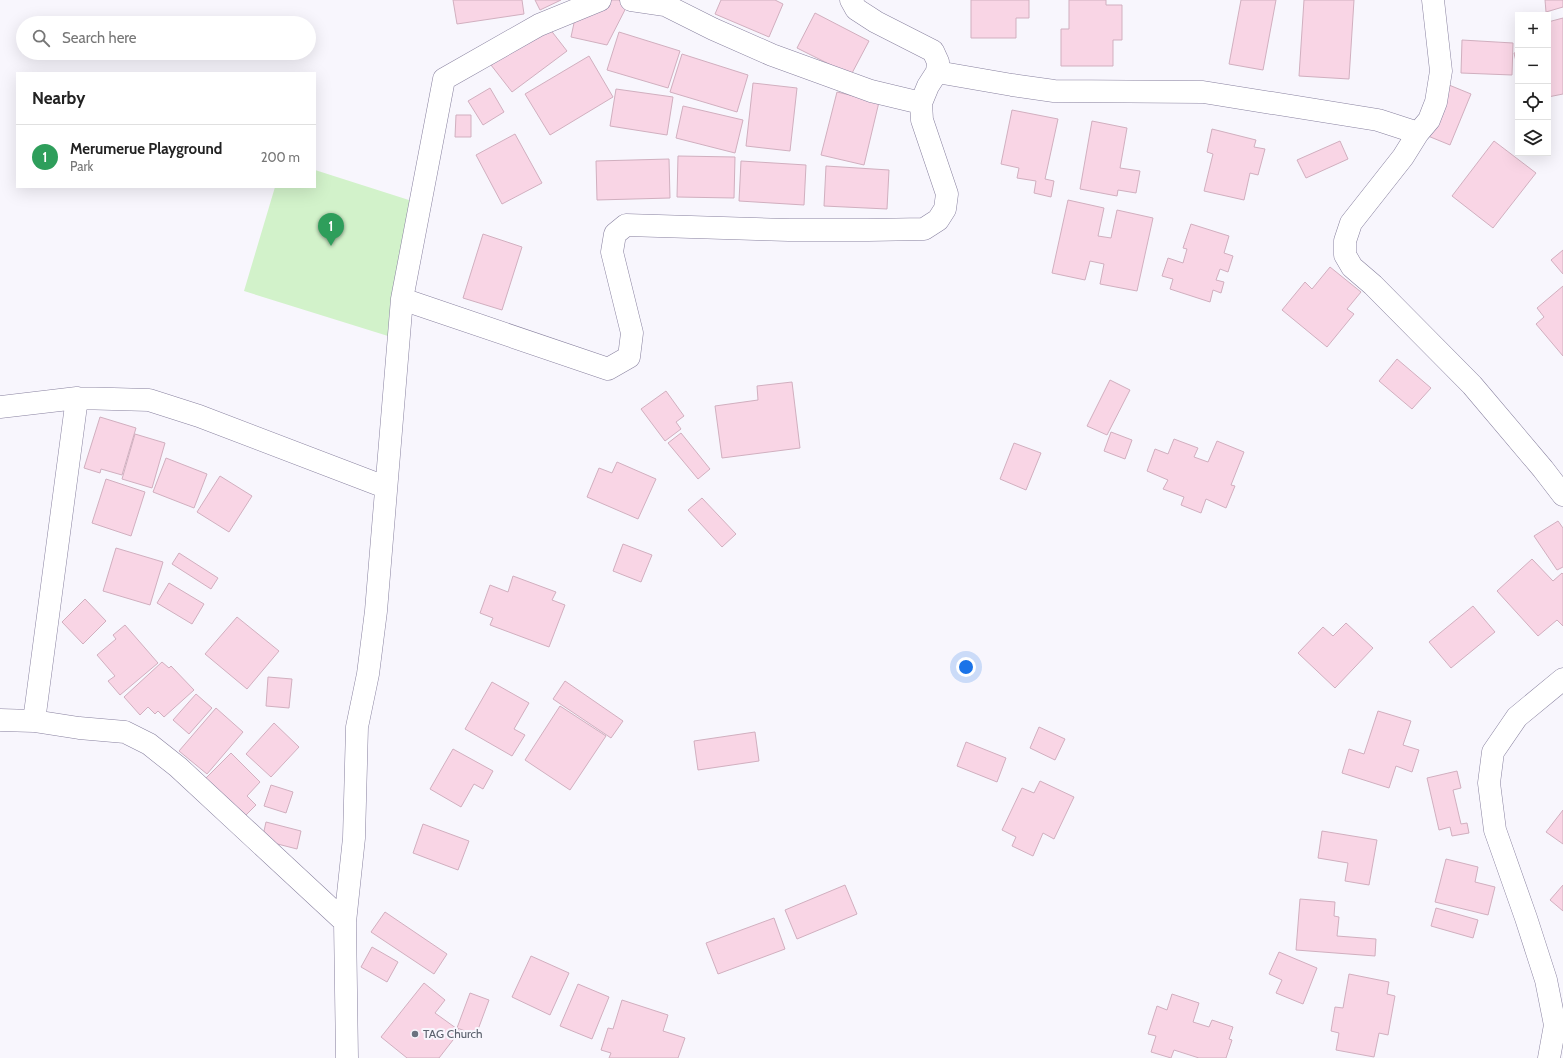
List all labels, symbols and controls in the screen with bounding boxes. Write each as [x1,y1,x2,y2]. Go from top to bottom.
map controls [1515,12,1551,156]
button: + [1515,12,1551,48]
search box [16,16,316,60]
icon: search [30,27,52,49]
text: Search here [62,29,137,47]
button: − [1515,48,1551,84]
button: locate [1515,84,1551,120]
text: Nearby [32,88,85,108]
button: layers [1515,120,1551,156]
text: Merumerue Playground [70,140,222,158]
text: 1 [43,149,47,165]
text: 200 m [261,149,300,165]
text: Park [70,158,93,174]
pin: 1 [318,213,344,246]
your location [956,657,976,677]
place label: TAG Church [423,1026,483,1041]
marker: TAG Church [410,1029,420,1039]

